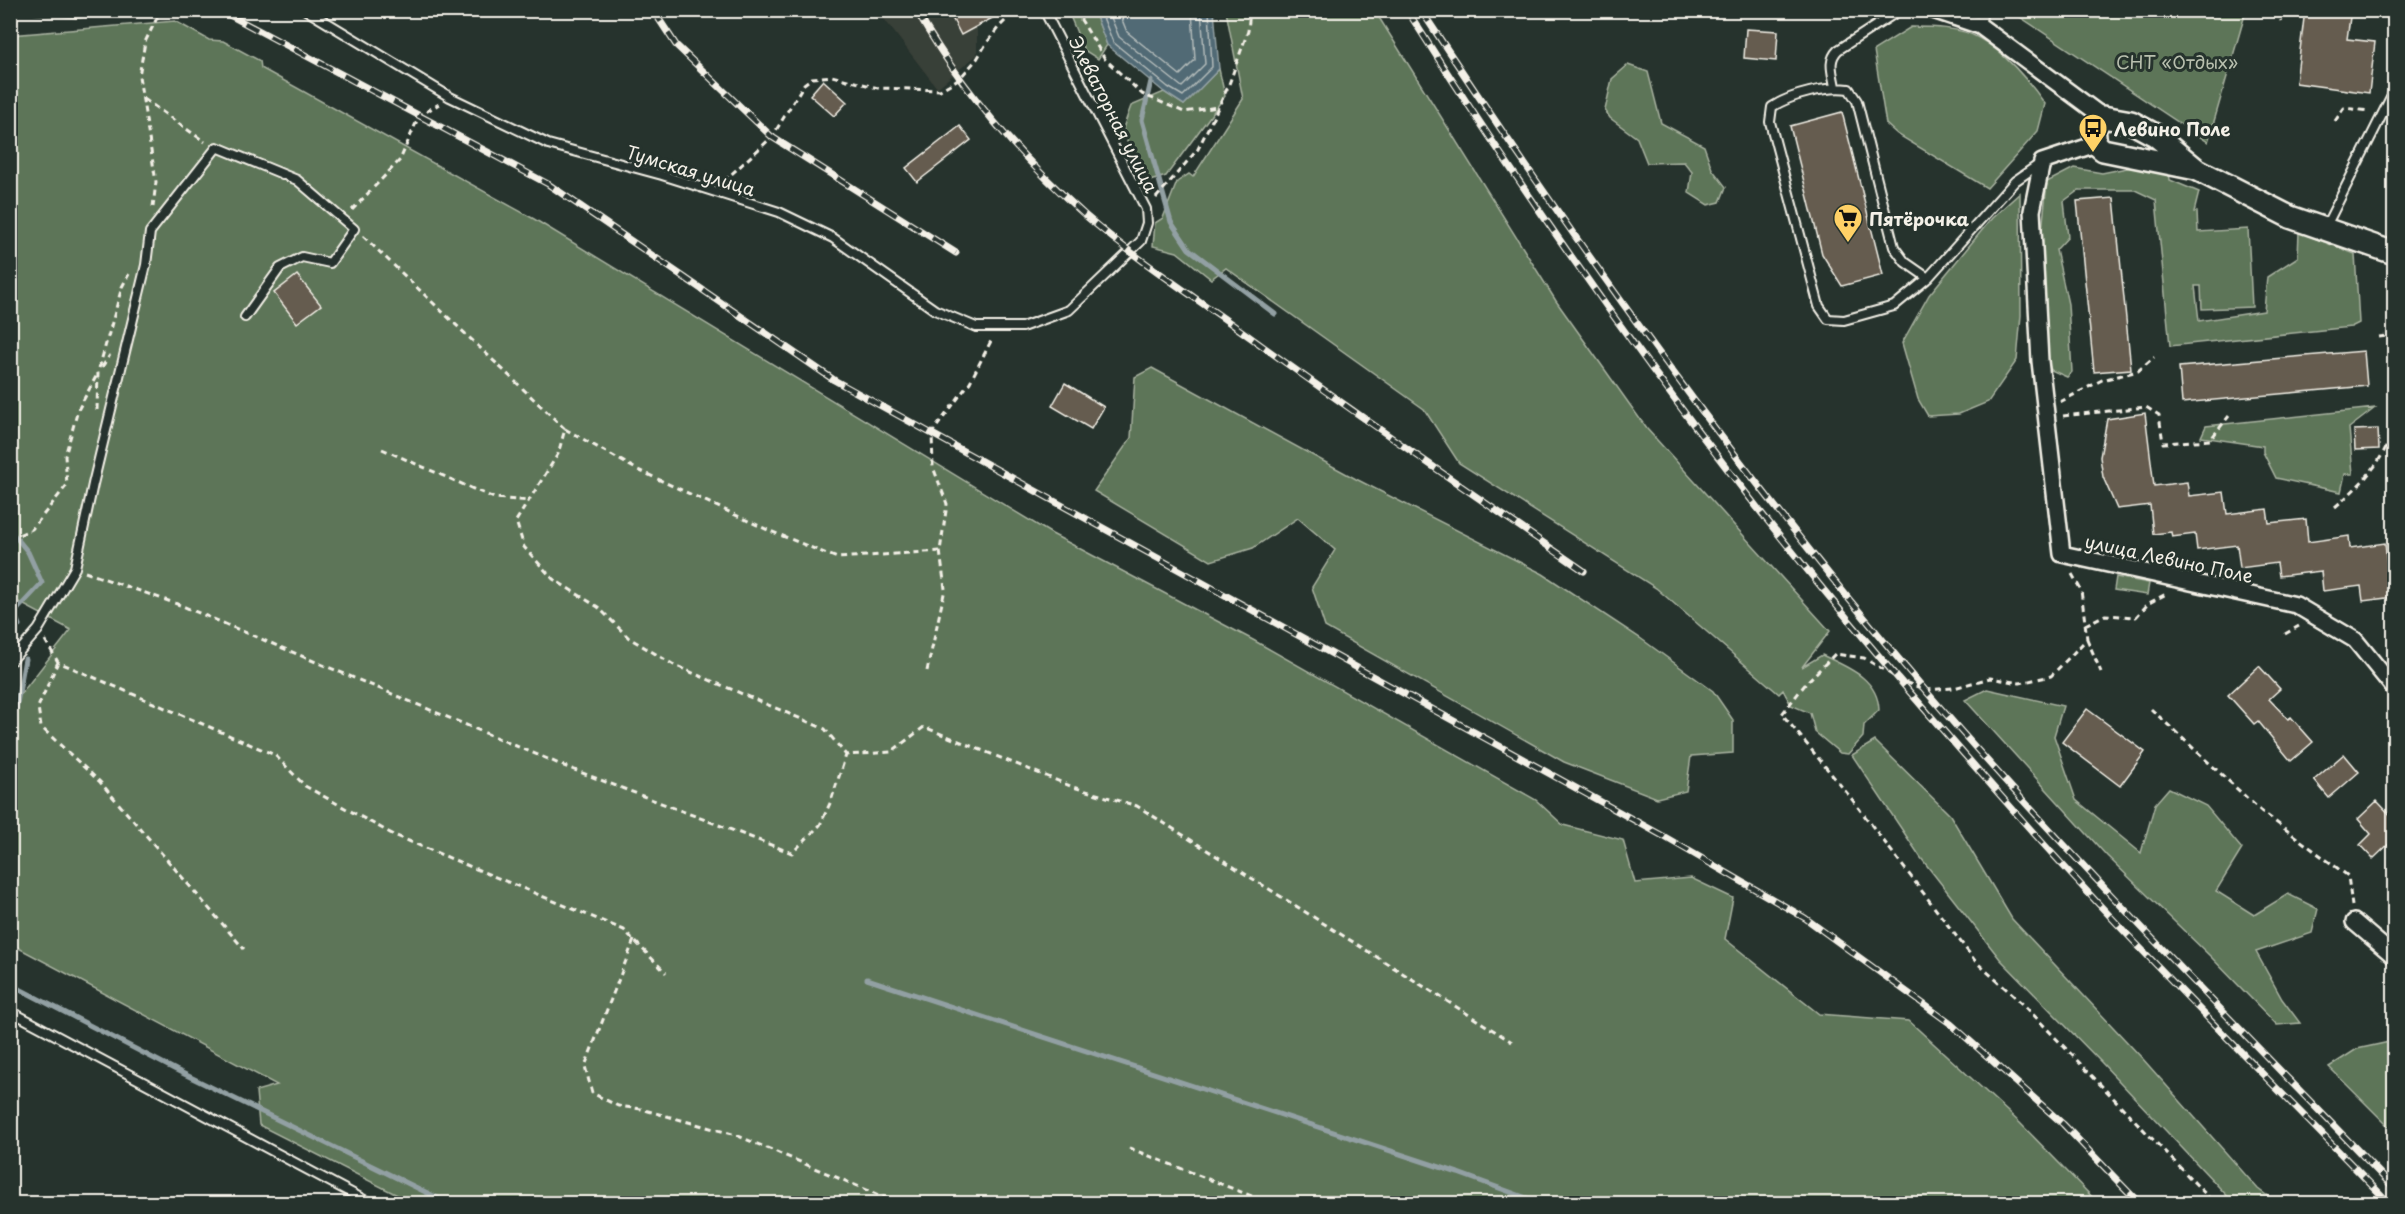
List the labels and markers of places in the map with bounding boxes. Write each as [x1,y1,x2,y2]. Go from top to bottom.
bus stop icon: Левино Поле [2077,112,2109,154]
place label: Левино Поле [2114,115,2231,142]
supermarket icon: Пятёрочка [1832,202,1864,244]
place label: Пятёрочка [1869,205,1970,232]

